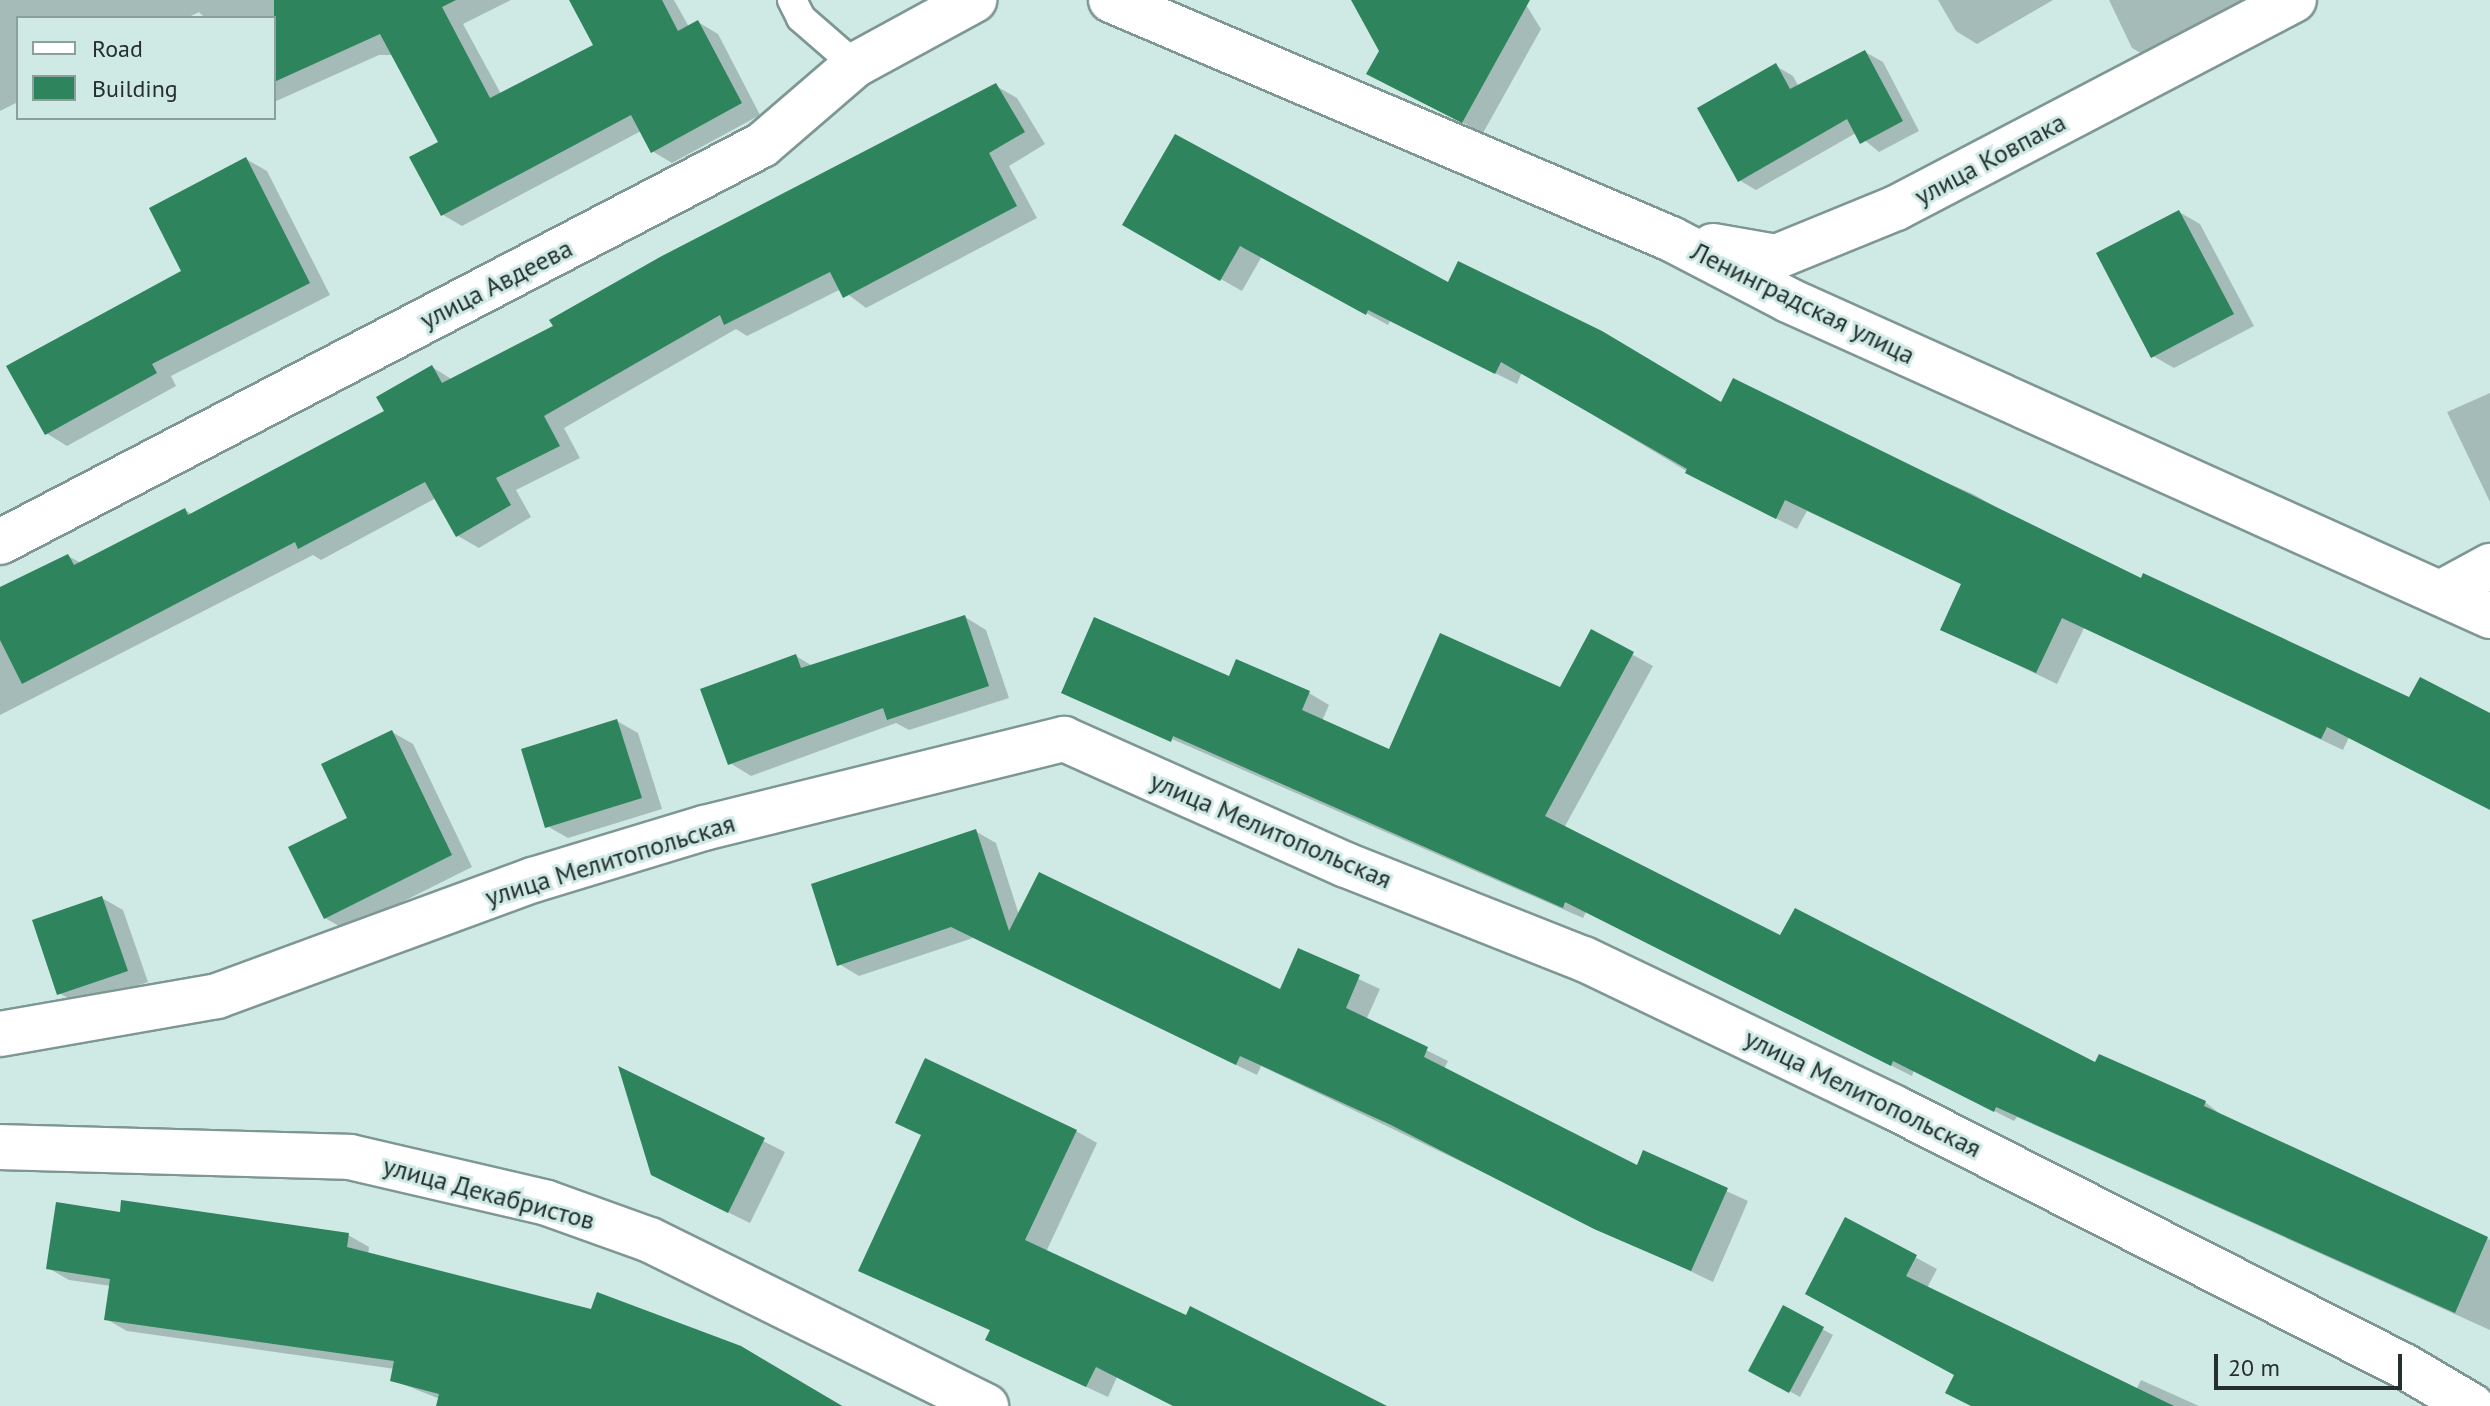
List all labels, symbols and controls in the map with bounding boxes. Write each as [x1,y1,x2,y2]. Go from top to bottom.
legend [16,16,276,120]
text: Road [92,33,143,64]
text: Building [92,73,178,104]
street label: улица Ковпака [1909,106,2071,212]
street label: улица Авдеева [414,232,578,336]
street label: Ленинградская улица [1686,235,1920,371]
street label: улица Мелитопольская [1146,765,1396,895]
street label: улица Мелитопольская [481,807,739,913]
street label: улица Мелитопольская [1740,1022,1986,1164]
street label: улица Декабристов [379,1150,599,1236]
scale bar [2218,1338,2406,1388]
text: 20 m [2228,1352,2280,1383]

